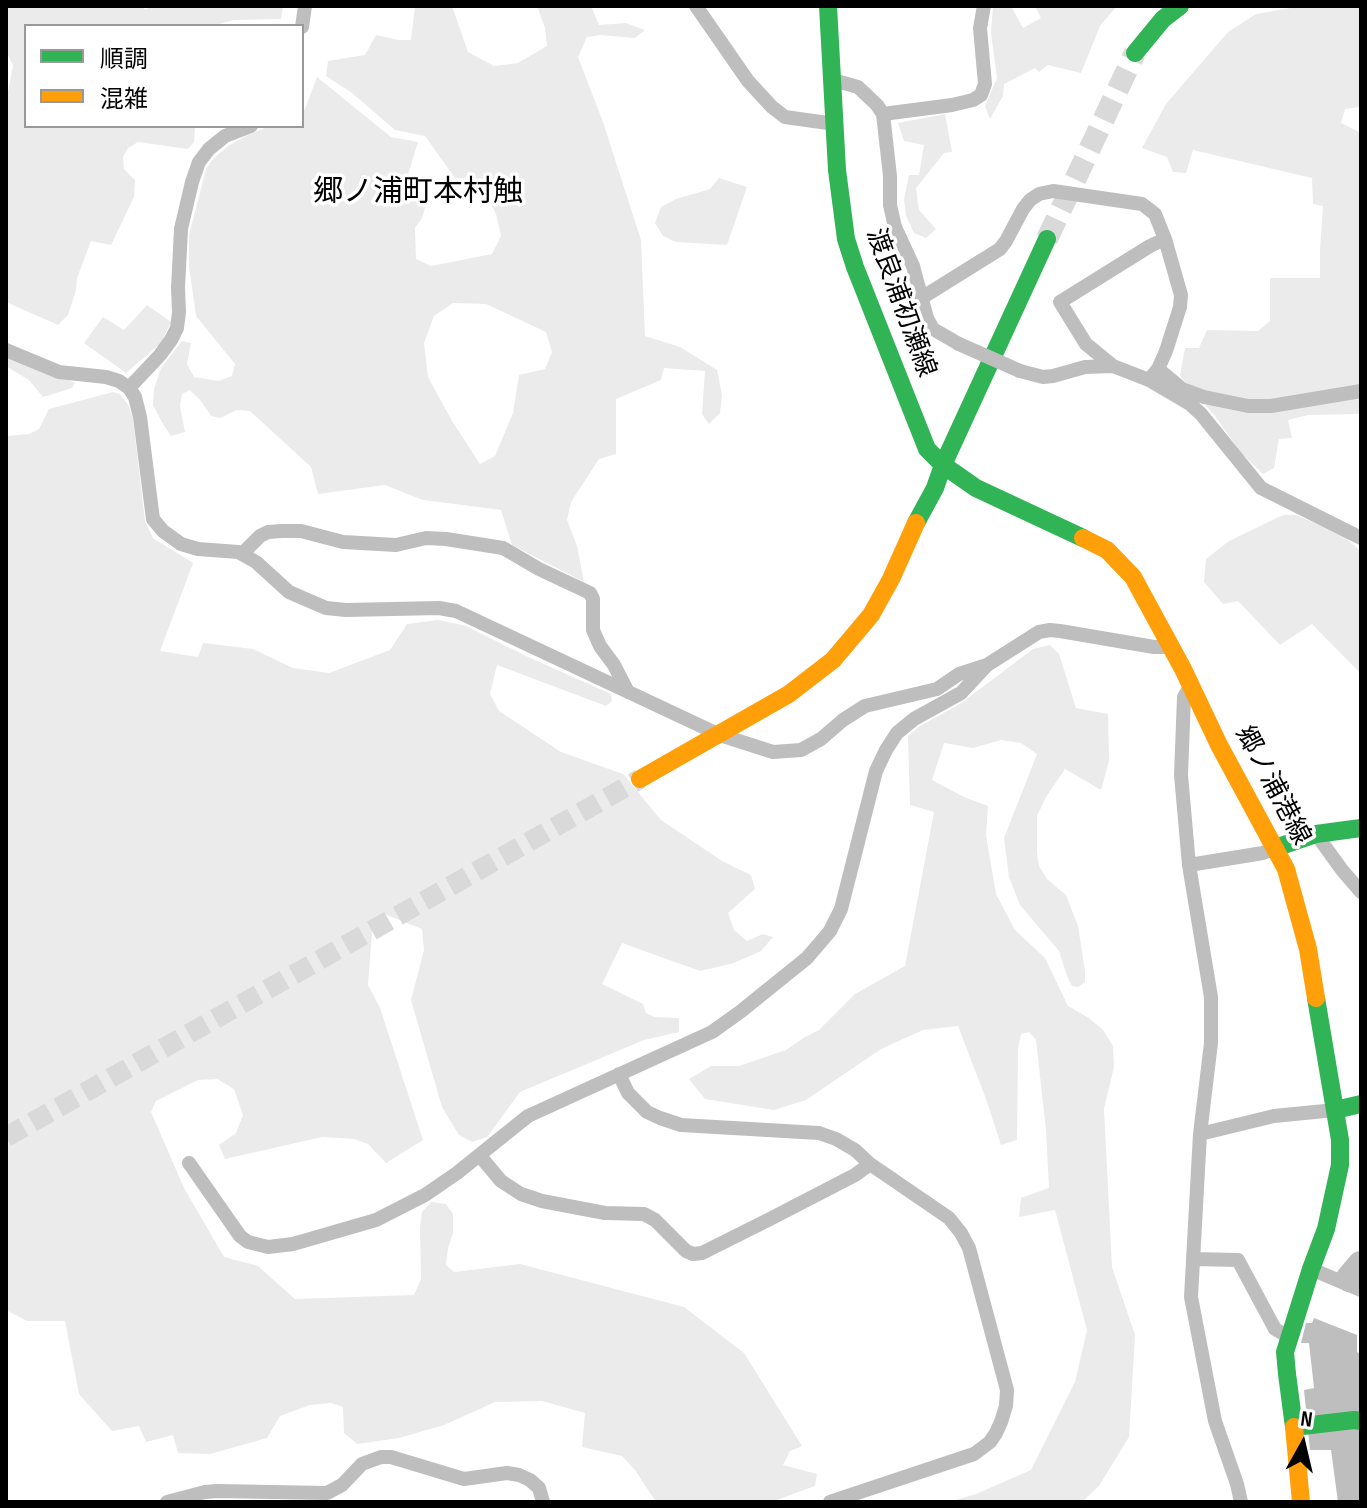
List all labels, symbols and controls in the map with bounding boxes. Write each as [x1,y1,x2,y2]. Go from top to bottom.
legend [24,24,304,128]
text: 順調 [100,45,148,74]
text: 混雑 [100,85,148,114]
district label: 郷ノ浦町本村触 [313,175,523,211]
street label: 渡良浦初瀬線 [859,224,941,382]
street label: 郷ノ浦港線 [1228,721,1316,851]
north arrow [1263,1404,1343,1484]
text: N [1299,1406,1314,1434]

